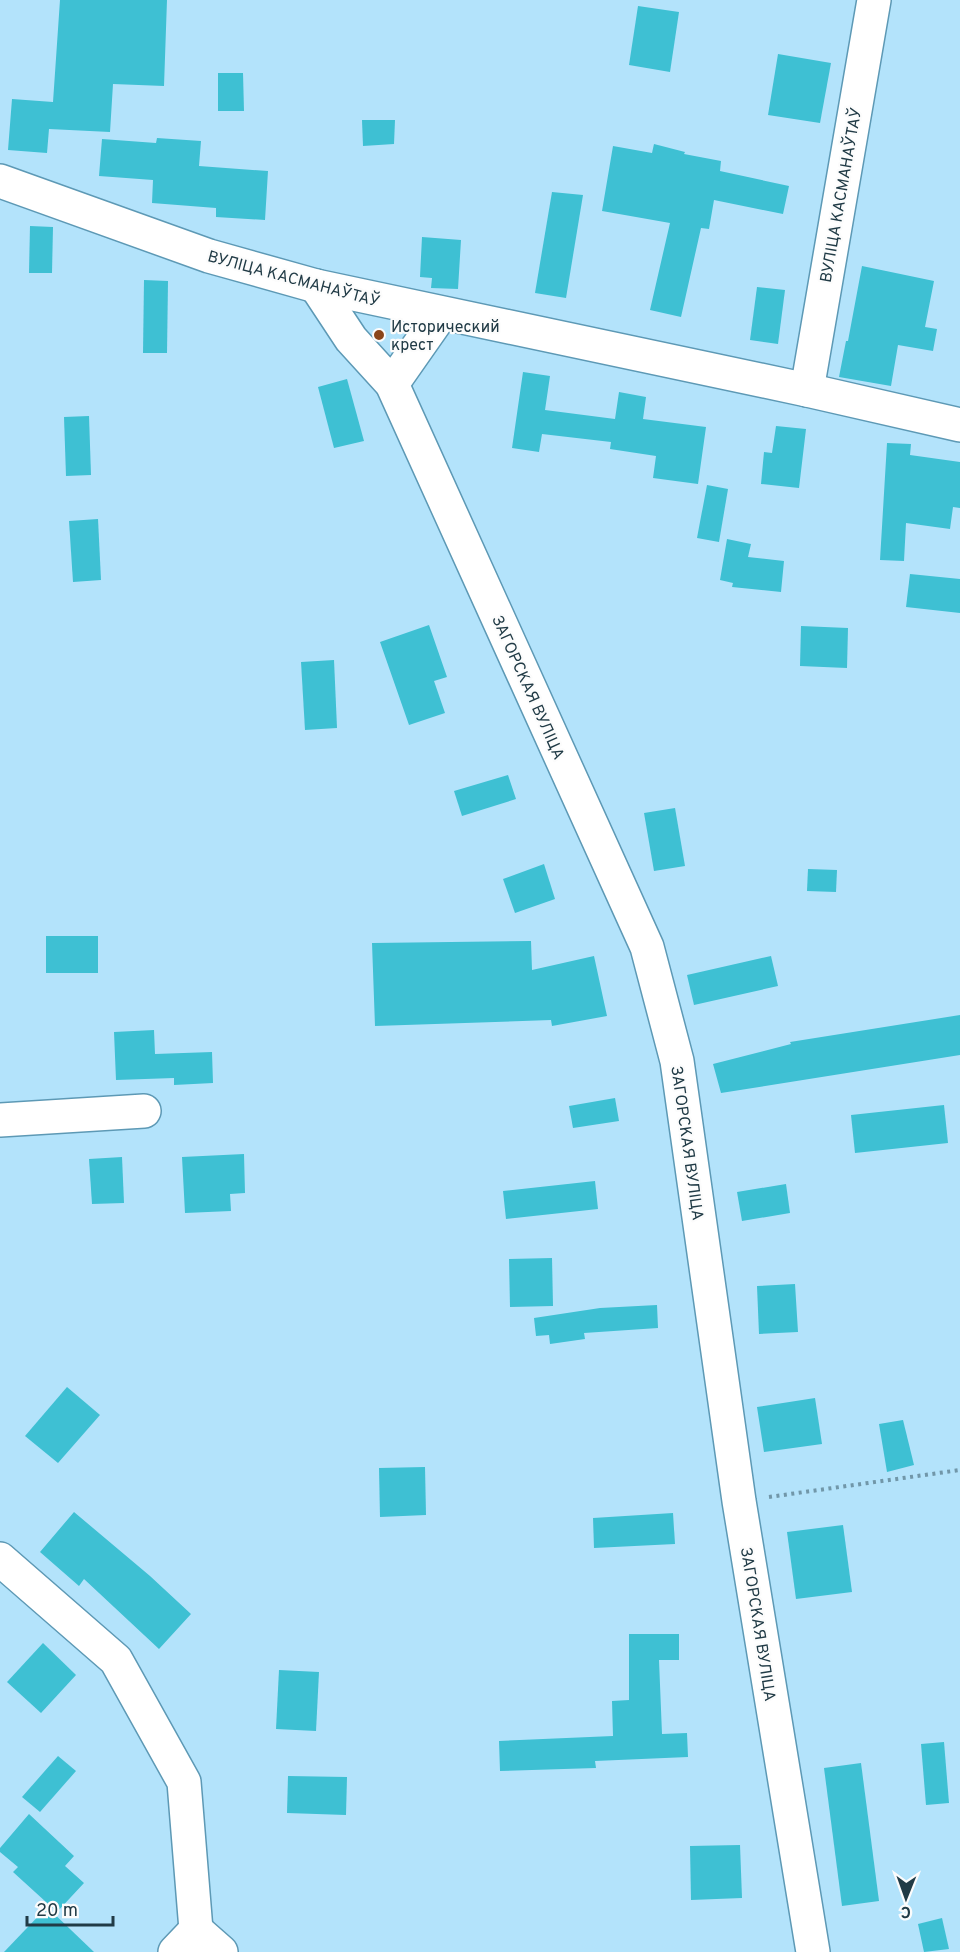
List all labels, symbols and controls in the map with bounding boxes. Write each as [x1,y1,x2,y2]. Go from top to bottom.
street label: ВУЛІЦА КАСМАНАЎТАЎ [815,106,867,284]
street label: ВУЛІЦА КАСМАНАЎТАЎ [205,245,382,313]
place label: Исторический крест [391,318,500,356]
marker: Исторический крест [372,328,386,342]
street label: ЗАГОРСКАЯ ВУЛІЦА [486,613,568,763]
street label: ЗАГОРСКАЯ ВУЛІЦА [665,1065,707,1222]
street label: ЗАГОРСКАЯ ВУЛІЦА [735,1546,779,1703]
north arrow [876,1868,936,1928]
scale bar [27,1889,112,1927]
text: 20 m [36,1900,78,1923]
text: С [900,1901,911,1921]

